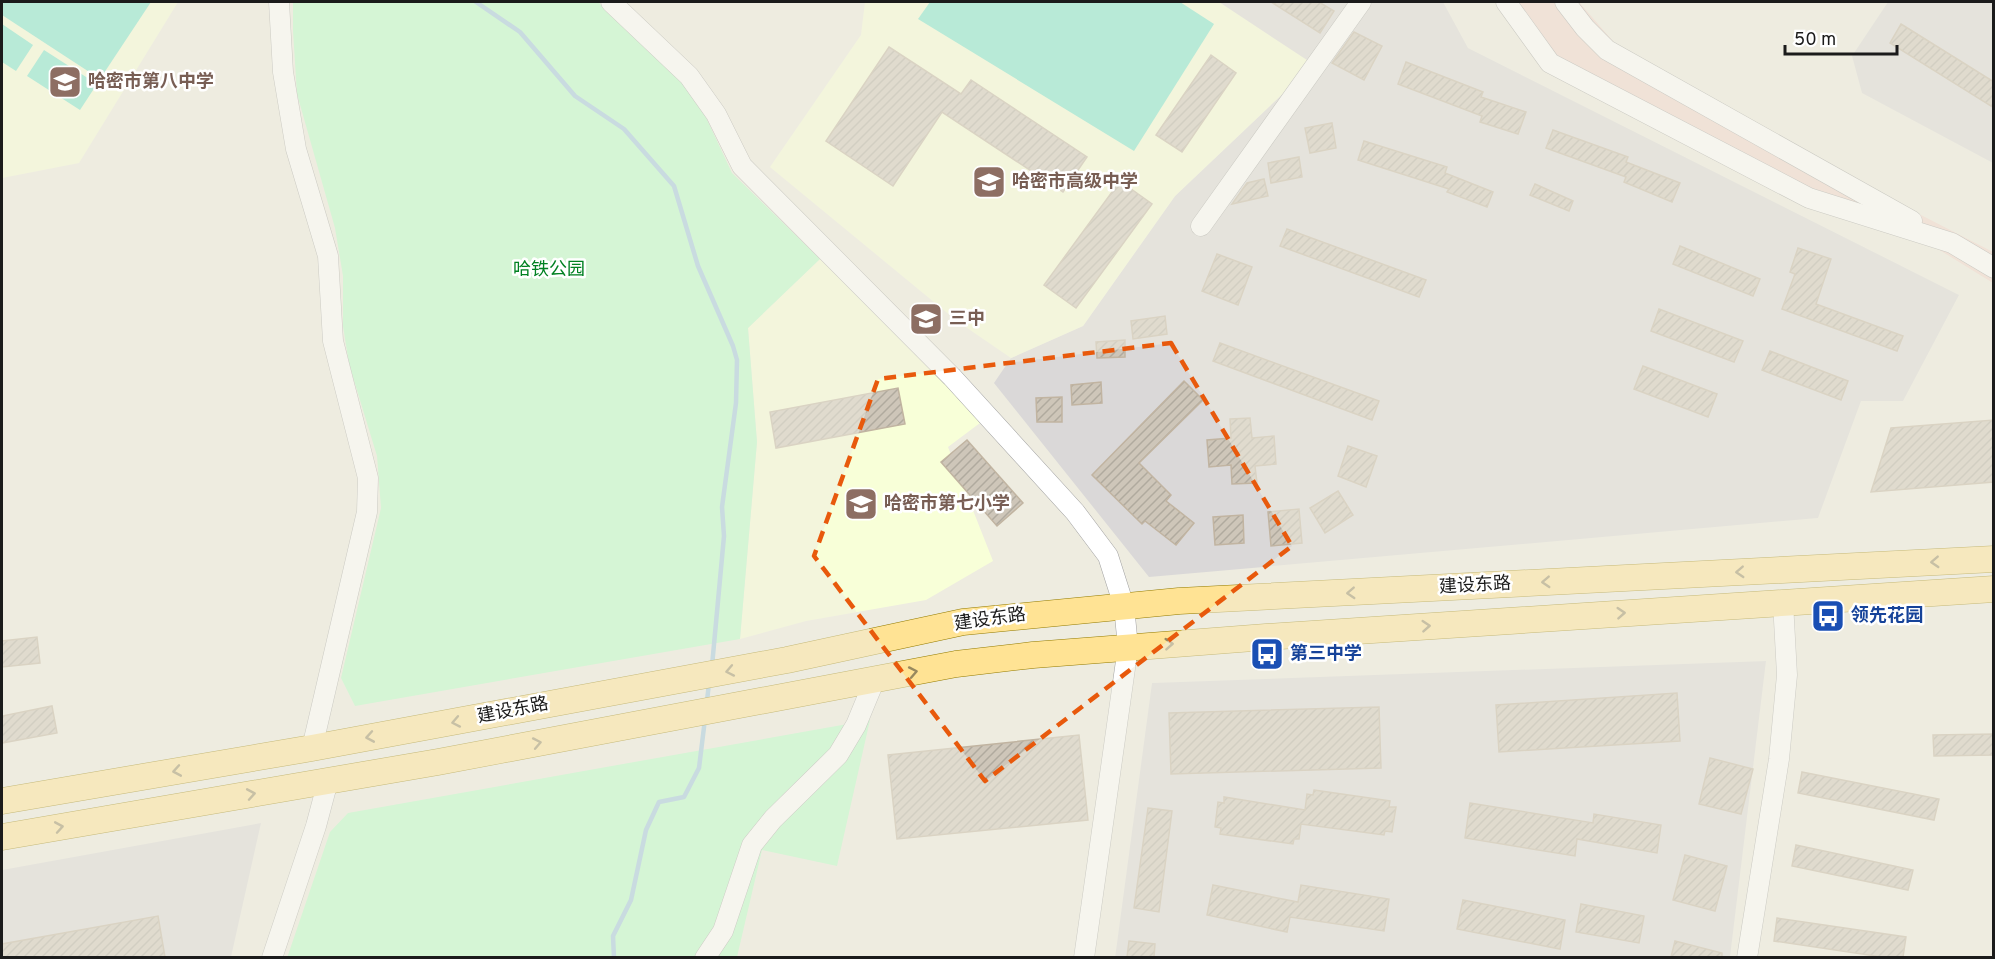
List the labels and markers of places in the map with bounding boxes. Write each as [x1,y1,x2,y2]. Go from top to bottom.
school or university icon: 哈密市第八中学 [47,64,83,100]
place label: 哈密市第八中学 [88,71,214,94]
school or university icon: 哈密市高级中学 [971,164,1007,200]
place label: 哈密市高级中学 [1012,171,1138,194]
school or university icon: 三中 [908,301,944,337]
place label: 三中 [949,308,985,331]
school or university icon: 哈密市第七小学 [843,486,879,522]
place label: 哈密市第七小学 [884,493,1010,516]
bus stop icon: 领先花园 [1810,598,1846,634]
place label: 领先花园 [1851,605,1923,628]
bus stop icon: 第三中学 [1249,636,1285,672]
place label: 第三中学 [1290,643,1362,666]

